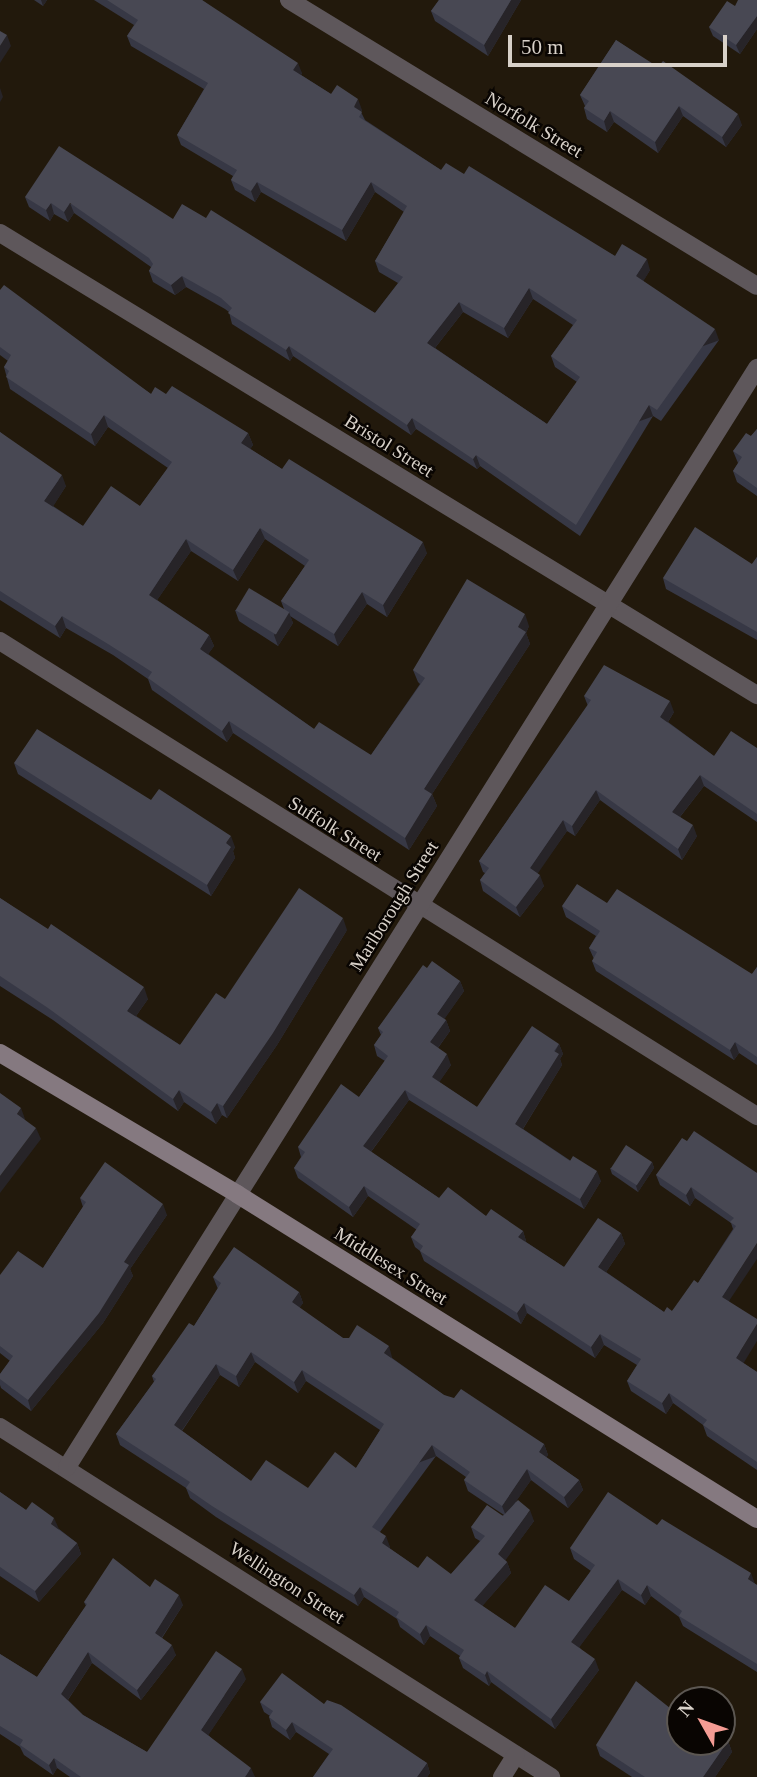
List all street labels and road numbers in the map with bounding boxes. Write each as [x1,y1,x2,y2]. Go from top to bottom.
street label: Norfolk Street [481,87,587,163]
street label: Bristol Street [340,410,438,482]
street label: Suffolk Street [284,791,386,867]
street label: Marlborough Street [345,837,443,975]
street label: Middlesex Street [330,1222,452,1310]
street label: Wellington Street [225,1537,349,1629]

